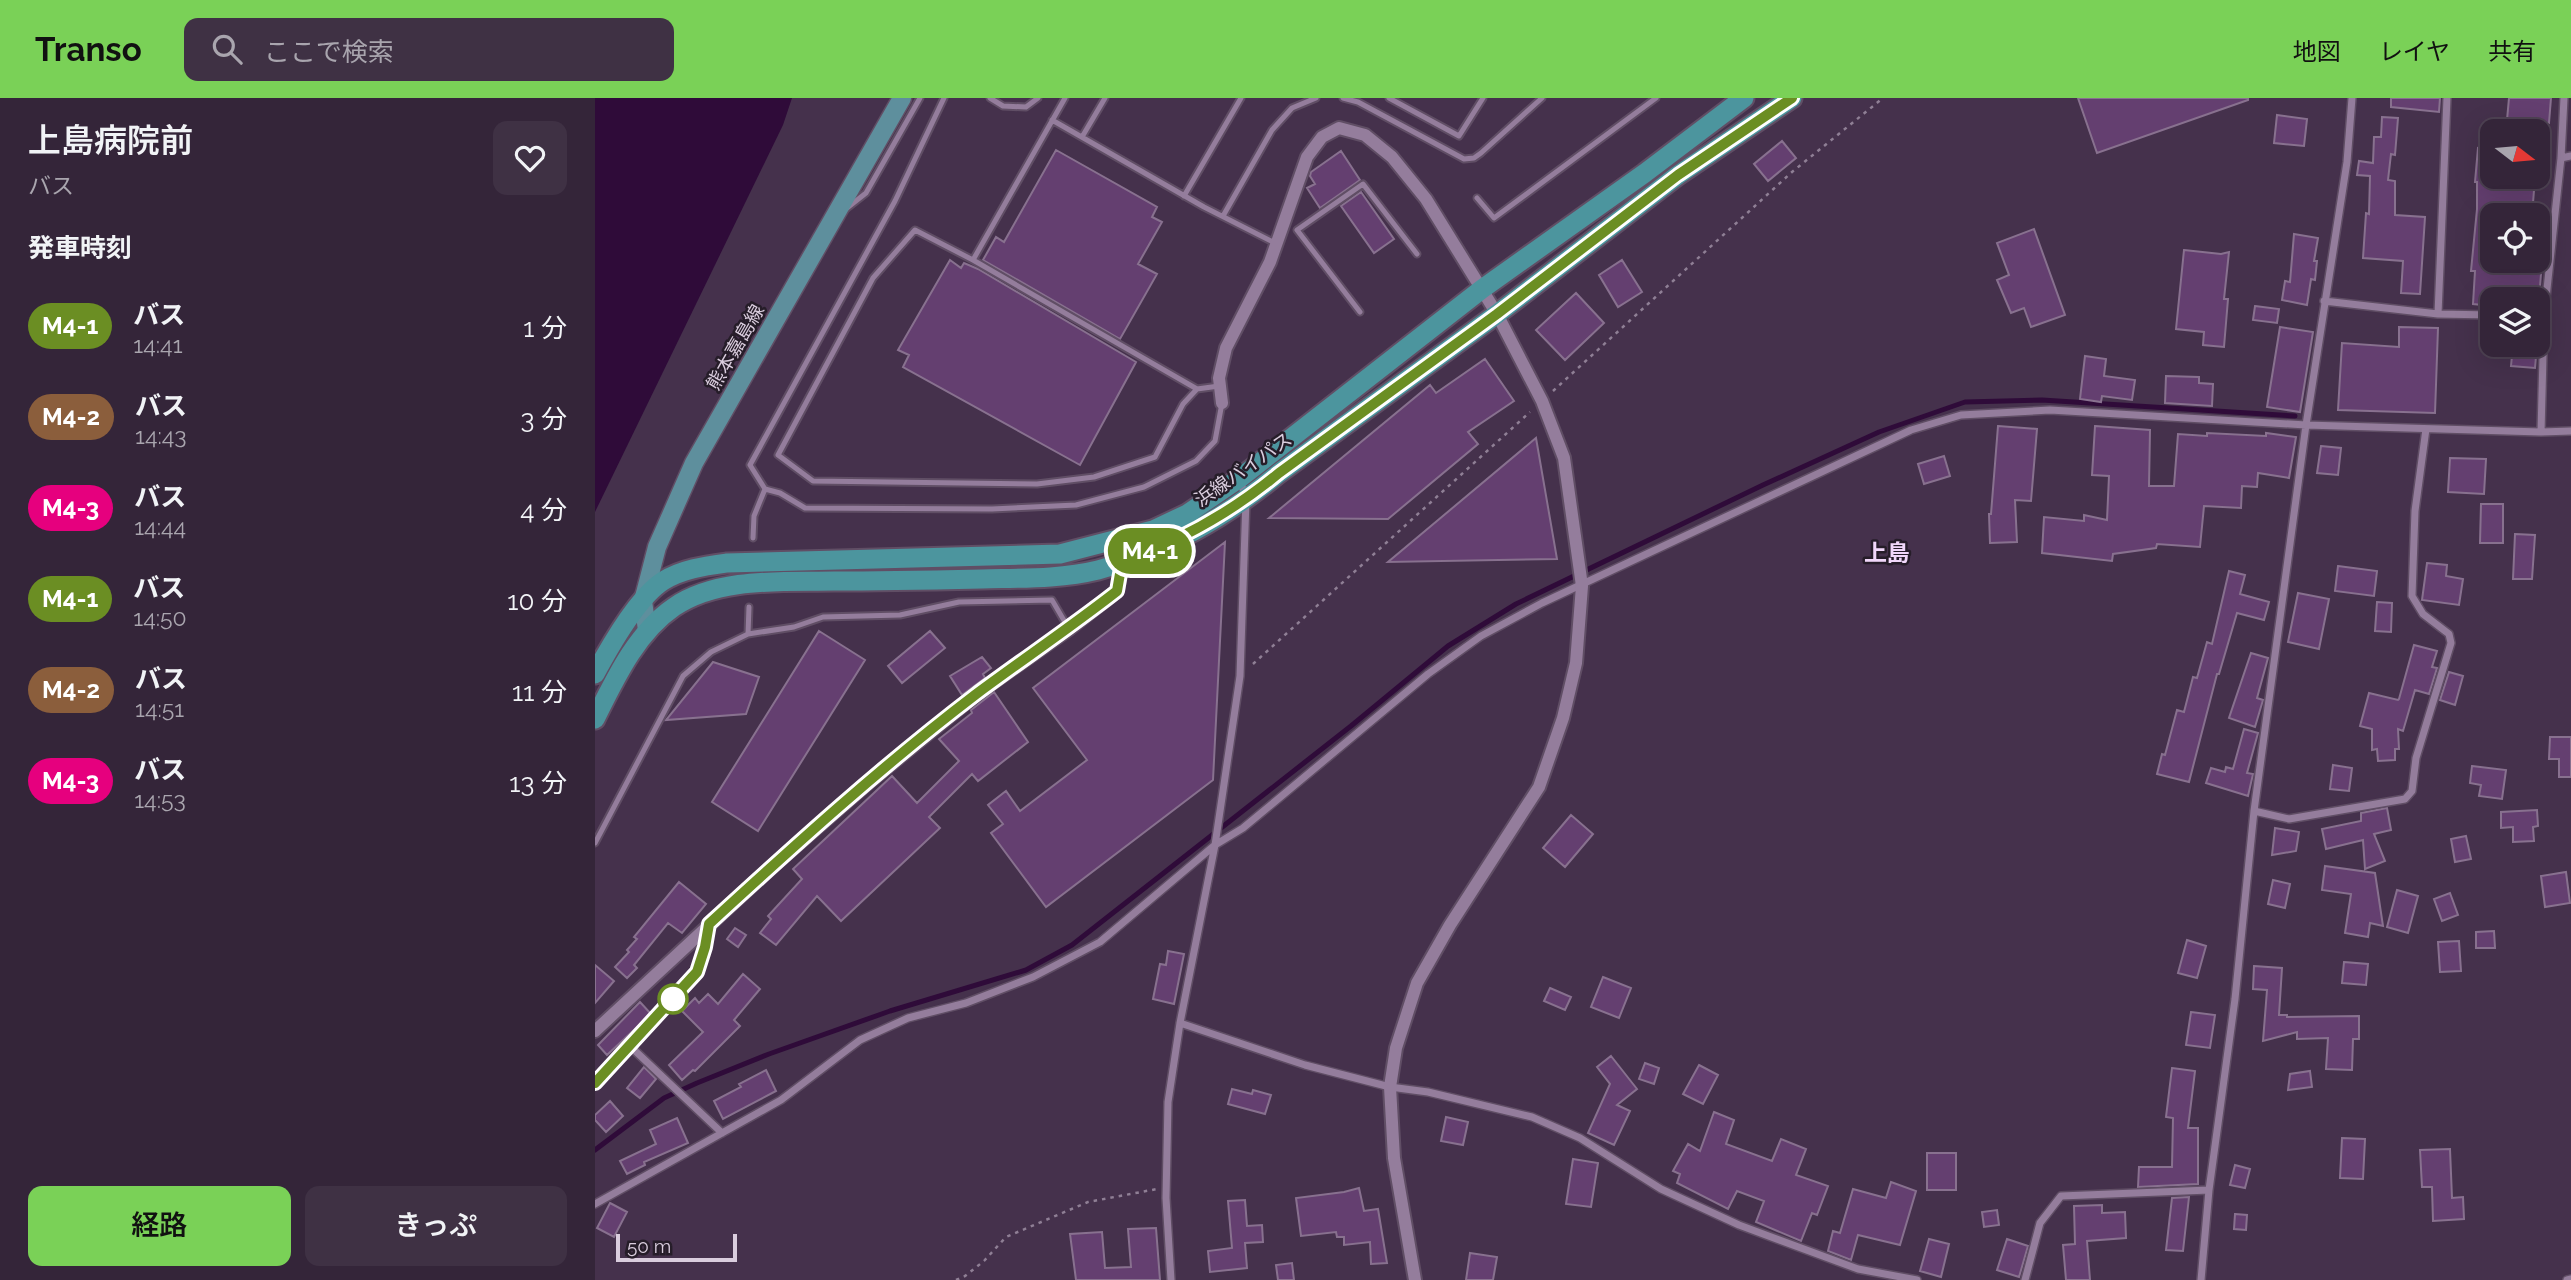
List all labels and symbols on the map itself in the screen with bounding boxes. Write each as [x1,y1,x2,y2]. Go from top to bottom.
north arrow [2480,119,2550,189]
street label: 熊本嘉島線 [702,300,768,394]
street label: 浜線バイパス [1190,427,1296,511]
line badge: M4-1 [1101,528,1199,574]
district label: 上島 [1864,539,1910,566]
unlabelled marker [658,984,688,1014]
scale bar [616,1231,737,1263]

